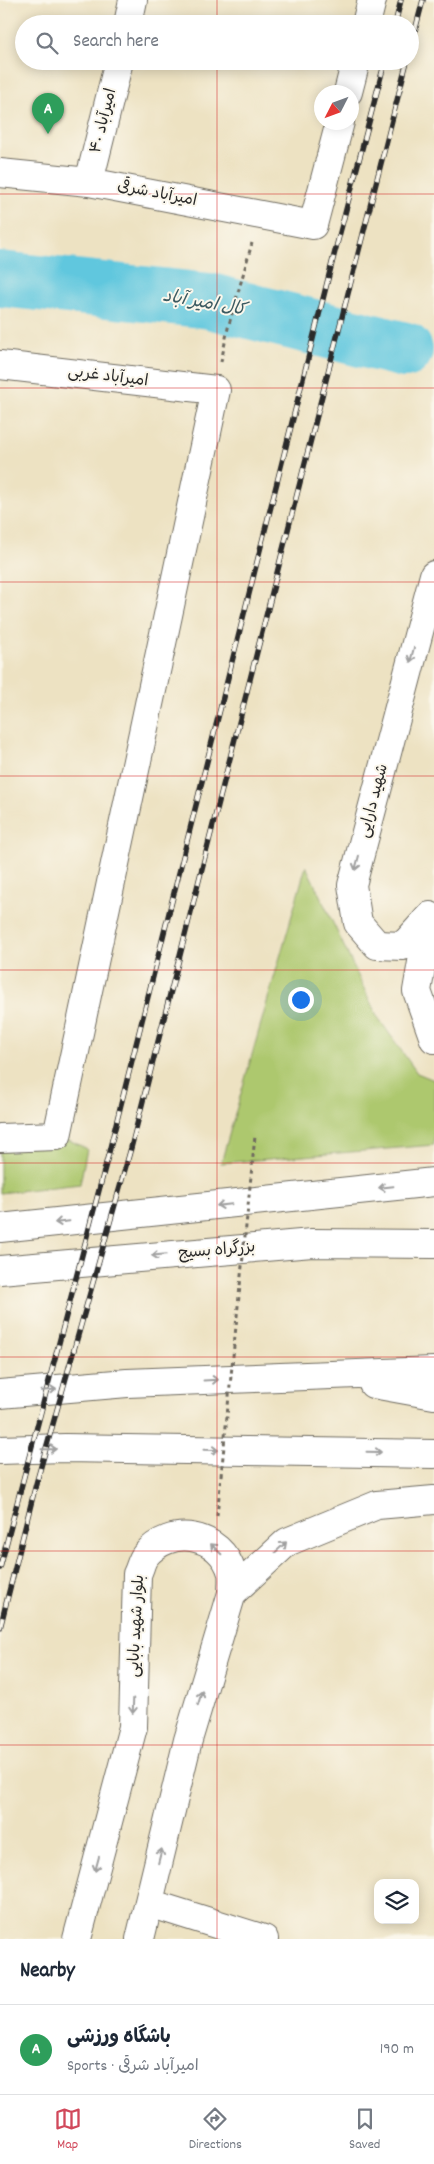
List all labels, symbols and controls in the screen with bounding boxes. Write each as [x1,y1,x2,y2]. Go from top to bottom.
search box [15,15,419,70]
icon: search [33,29,61,57]
text: Search here [73,29,159,56]
north arrow [314,85,359,130]
street label: امیرآباد ۴۰ [85,86,123,156]
pin: A [32,93,64,134]
street label: امیرآباد شرقی [115,174,199,213]
water label: کال امیر آباد [160,284,251,324]
street label: امیرآباد غربی [67,361,149,393]
one-way arrow [407,647,417,663]
street label: شهید دارایی [353,761,395,841]
one-way arrow [352,855,362,871]
your location [288,987,314,1013]
one-way arrow [378,1183,394,1192]
one-way arrow [216,1200,232,1210]
one-way arrow [55,1217,71,1227]
street label: بزرگراه بسیج [178,1236,256,1266]
one-way arrow [151,1251,167,1260]
one-way arrow [202,1375,218,1384]
one-way arrow [40,1385,56,1395]
one-way arrow [40,1444,56,1453]
one-way arrow [202,1445,219,1455]
one-way arrow [365,1447,381,1457]
one-way arrow [274,1542,287,1553]
one-way arrow [210,1543,223,1555]
street label: بلوار شهید بابایی [123,1574,151,1678]
one-way arrow [196,1691,206,1707]
one-way arrow [129,1697,138,1713]
one-way arrow [156,1848,165,1864]
one-way arrow [92,1855,101,1871]
map controls [374,1879,419,1924]
button: layers [374,1879,419,1924]
text: Nearby [20,1957,75,1987]
text: باشگاه ورزشی [67,2025,171,2052]
text: A [32,2038,40,2061]
text: 190 m [380,2038,414,2061]
text: Sports · امیرآباد شرقی [67,2055,199,2078]
tab: Map [54,2105,82,2155]
tab: Directions [189,2105,242,2155]
tab: Saved [349,2105,380,2155]

